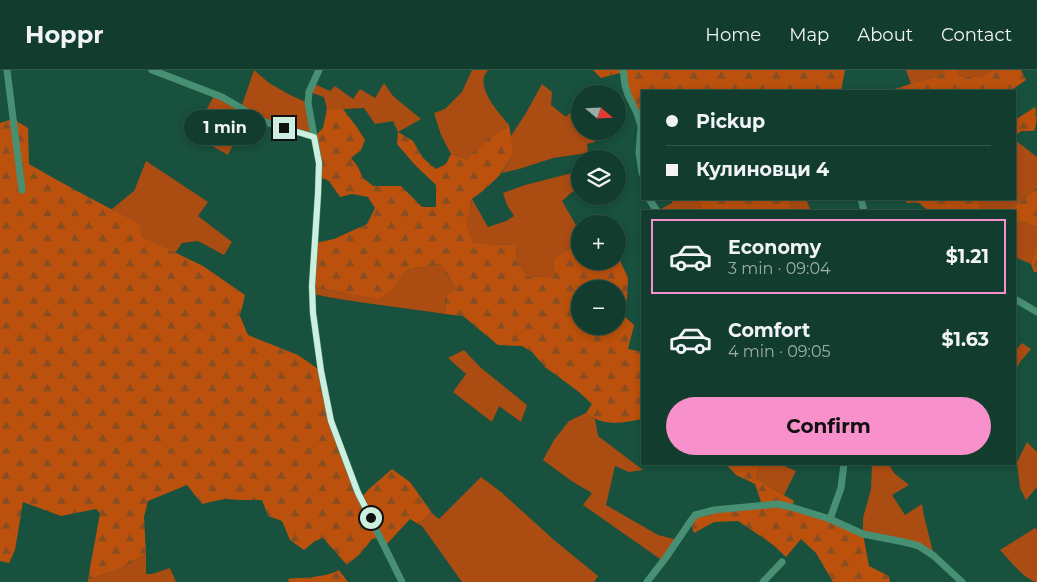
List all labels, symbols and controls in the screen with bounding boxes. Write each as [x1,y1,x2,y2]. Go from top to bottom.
text: Hoppr [25,20,104,49]
text: Home [705,24,761,46]
text: Map [789,24,829,46]
text: About [857,24,913,46]
text: Contact [941,24,1012,46]
north arrow [571,85,626,140]
map controls [571,85,626,335]
callout: 1 min [184,110,266,146]
text: Pickup [696,110,765,133]
route end [273,117,295,139]
text: 1 min [203,118,247,137]
button: layers [571,150,626,205]
text: Кулиновци 4 [696,158,829,181]
button: + [571,215,626,270]
icon: car [668,234,713,279]
text: Economy [728,236,821,259]
text: $1.21 [946,245,989,268]
text: 3 min · 09:04 [728,259,831,278]
button: − [571,280,626,335]
icon: car [668,317,713,362]
text: Comfort [728,319,810,342]
text: $1.63 [942,328,989,351]
text: 4 min · 09:05 [728,342,831,361]
button: Confirm [666,397,991,455]
route start [360,507,382,529]

